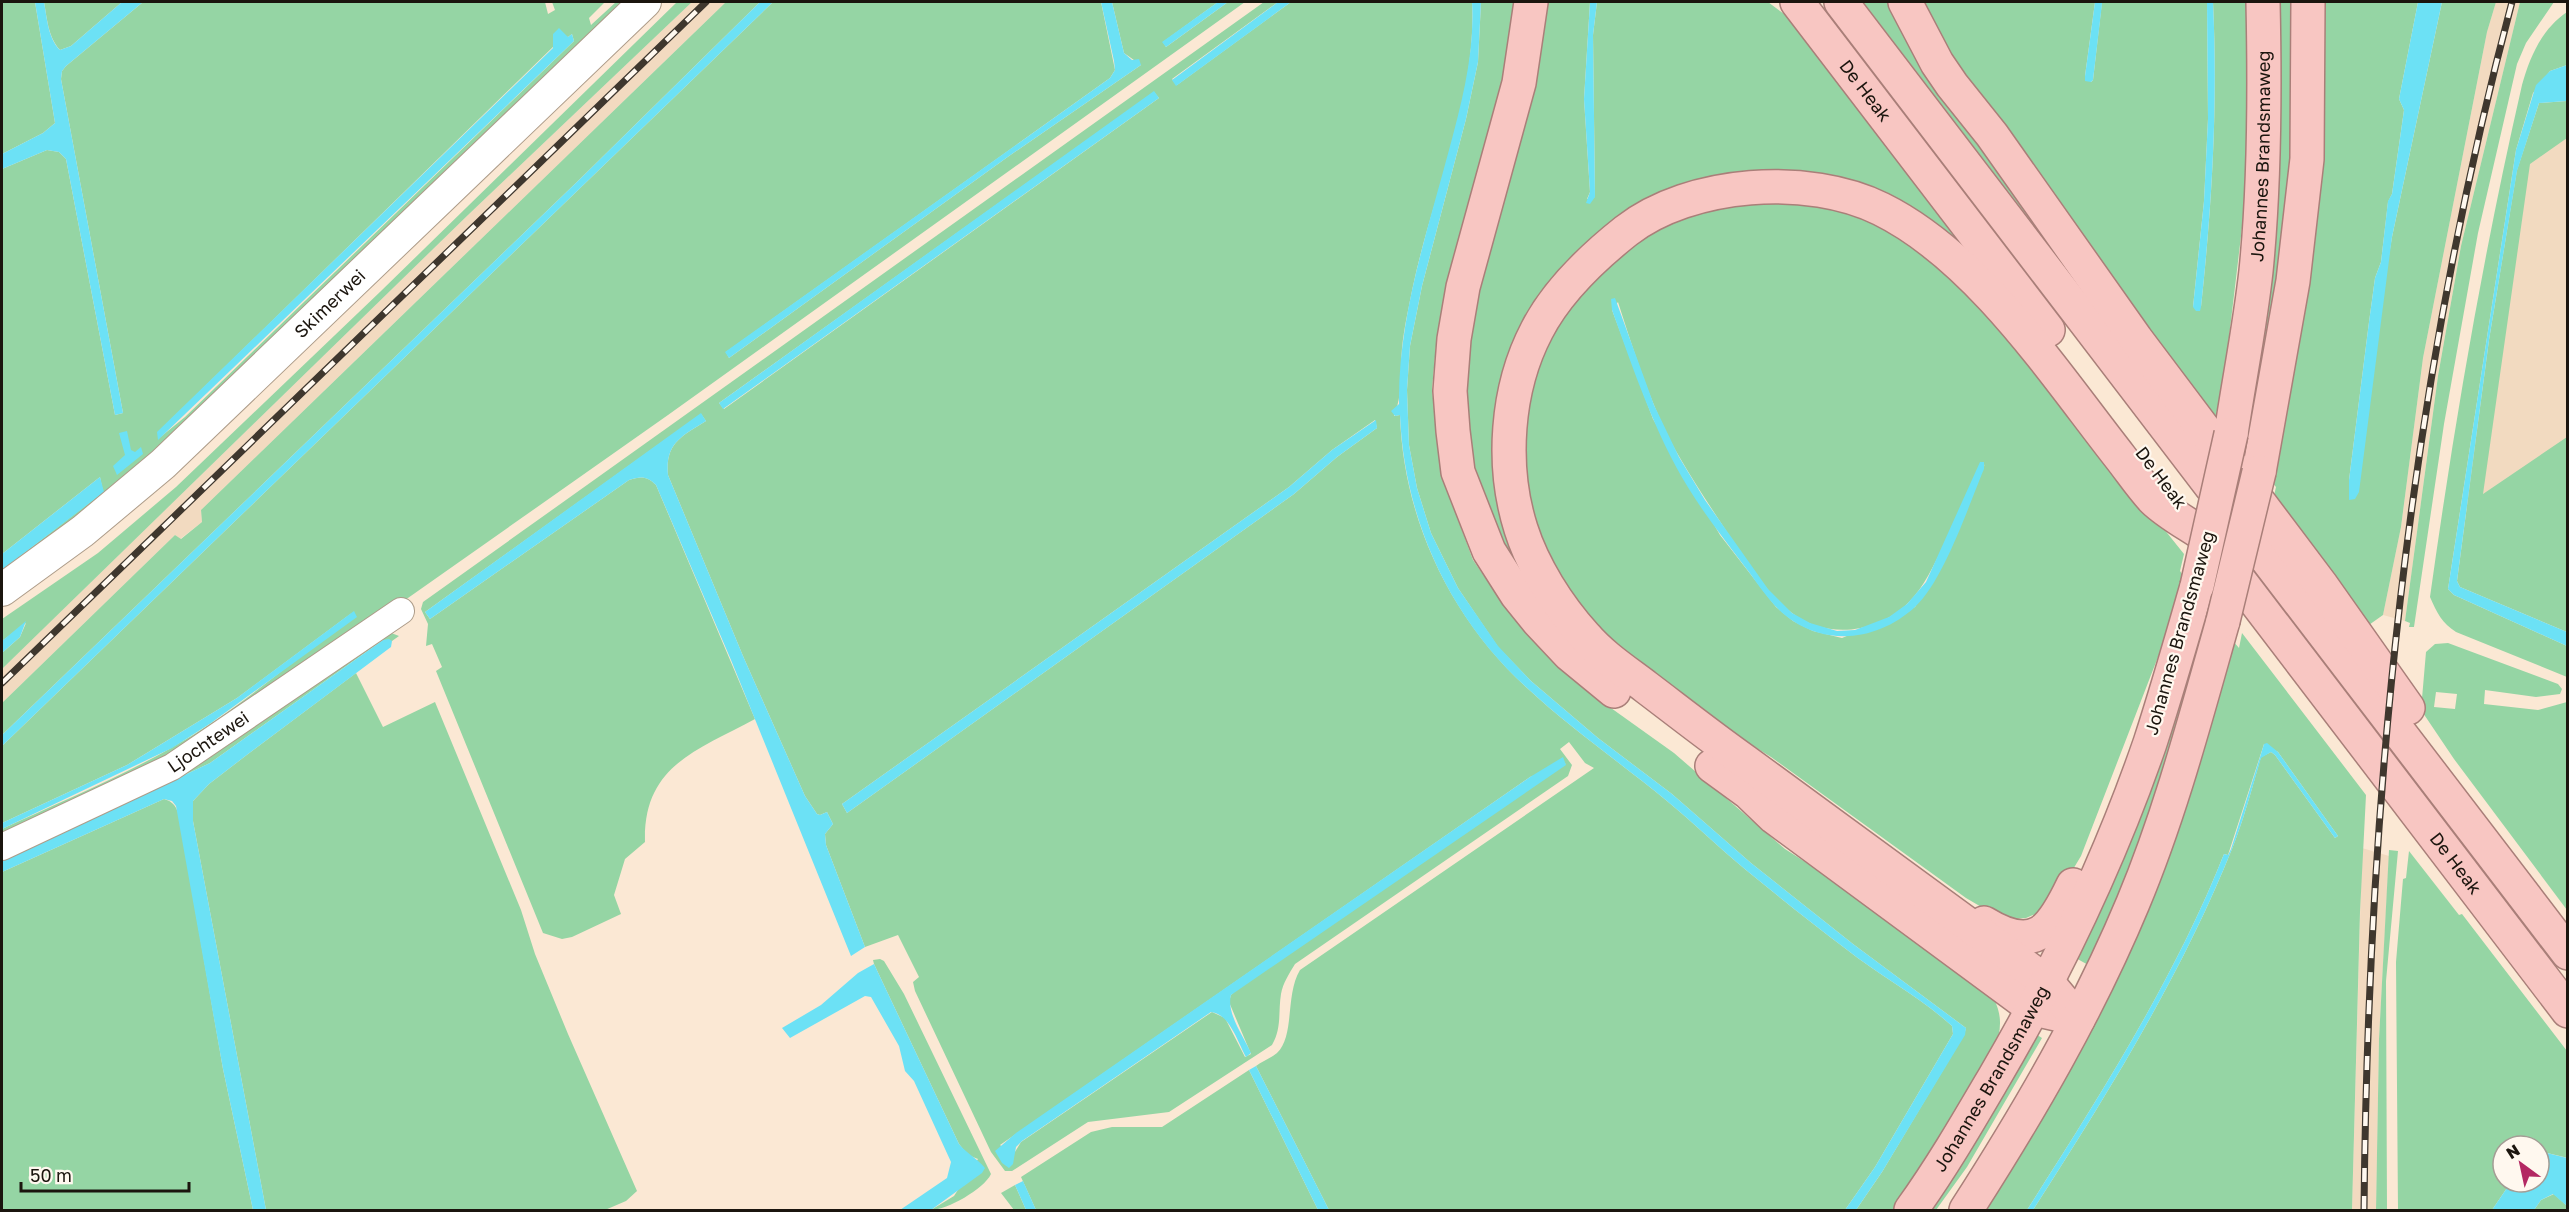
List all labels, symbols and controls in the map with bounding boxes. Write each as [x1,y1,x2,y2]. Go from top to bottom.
street label: Johannes Brandsmaweg [2245,50,2274,263]
street label: De Heak [1835,55,1896,126]
street label: Skimerwei [289,264,369,342]
street label: De Heak [2131,442,2192,513]
street label: Johannes Brandsmaweg [2139,528,2219,737]
street label: Ljochtewei [163,706,253,777]
street label: De Heak [2426,828,2487,898]
street label: Johannes Brandsmaweg [1928,982,2053,1175]
north arrow [2491,1134,2551,1194]
text: N [2502,1140,2523,1163]
scale bar [21,1155,189,1193]
text: 50 m [30,1164,72,1186]

